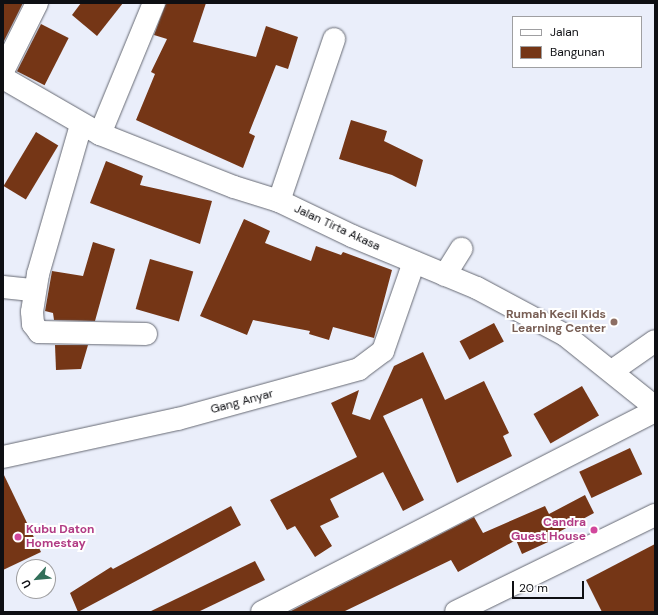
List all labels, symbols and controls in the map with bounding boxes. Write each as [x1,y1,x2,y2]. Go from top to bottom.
legend [512,16,642,68]
text: Jalan [550,24,579,40]
text: Bangunan [550,44,605,60]
street label: Jalan Tirta Akasa [292,202,382,254]
place label: Rumah Kecil Kids Learning Center [506,308,606,336]
marker: Rumah Kecil Kids Learning Center [609,317,619,327]
street label: Gang Anyar [209,387,275,417]
place label: Candra Guest House [511,516,586,544]
place label: Kubu Daton Homestay [26,523,94,551]
marker: Candra Guest House [589,525,599,535]
marker: Kubu Daton Homestay [13,532,23,542]
north arrow [16,559,56,599]
scale bar [514,573,586,599]
text: U [18,577,34,591]
text: 20 m [519,580,548,596]

